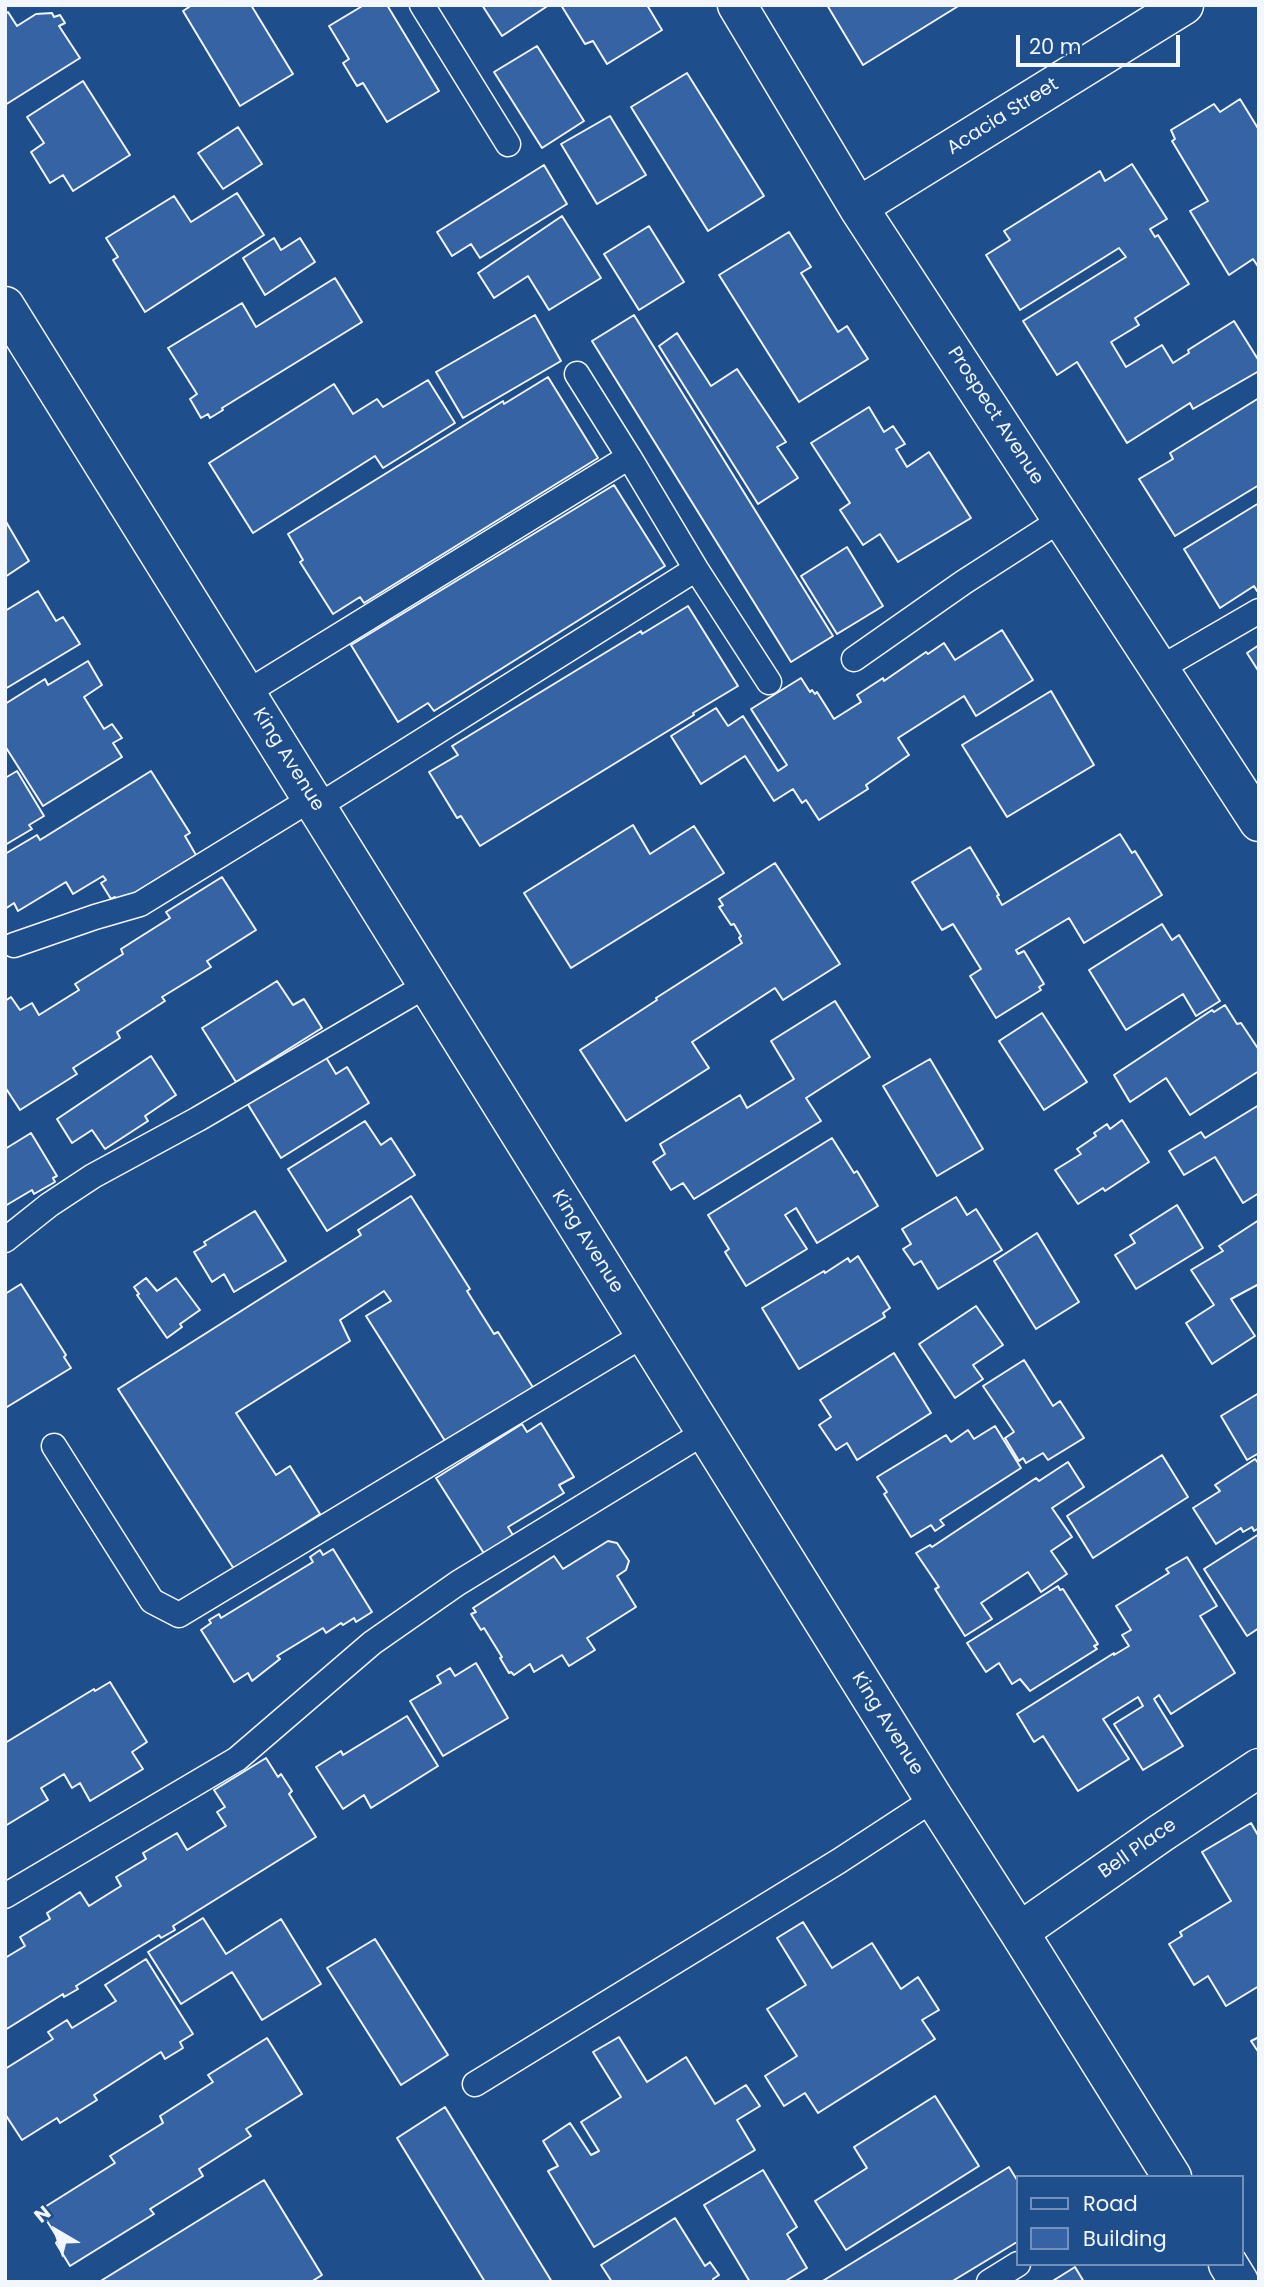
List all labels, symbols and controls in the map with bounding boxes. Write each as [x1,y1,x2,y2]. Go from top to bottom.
scale bar [1019,21,1184,65]
text: 20 m [1029,32,1082,61]
street label: Acacia Street [943,74,1063,160]
street label: Prospect Avenue [942,343,1048,489]
street label: King Avenue [247,704,329,816]
street label: King Avenue [546,1186,628,1298]
street label: King Avenue [846,1668,928,1780]
street label: Bell Place [1095,1814,1181,1884]
legend [1016,2175,1243,2266]
text: Road [1083,2189,1138,2218]
north arrow [21,2196,91,2266]
text: N [28,2199,57,2229]
text: Building [1083,2224,1167,2253]

